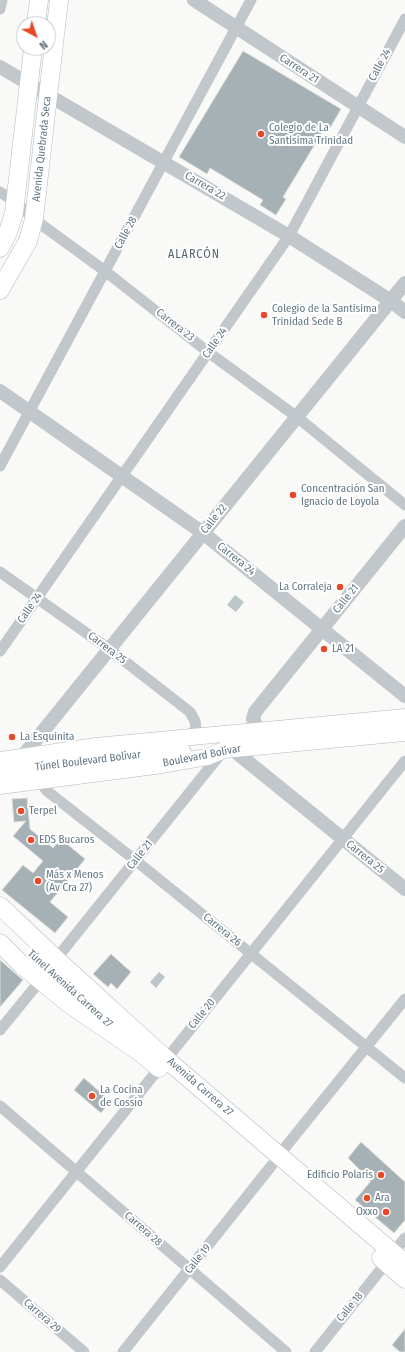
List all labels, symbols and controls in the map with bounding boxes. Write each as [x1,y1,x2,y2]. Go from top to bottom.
north arrow [16,16,56,56]
text: N [37,38,50,52]
street label: Calle 24 [366,47,394,83]
street label: Carrera 21 [277,51,321,87]
street label: Avenida Quebrada Seca [30,96,54,202]
place label: Colegio de La Santisima Trinidad [269,121,353,147]
marker: Colegio de La Santisima Trinidad [256,129,266,139]
street label: Carrera 22 [182,169,228,203]
street label: Calle 28 [112,215,140,251]
district label: ALARCÓN [168,248,220,262]
place label: Colegio de la Santisima Trinidad Sede B [272,302,377,328]
street label: Carrera 23 [153,306,197,344]
marker: Colegio de la Santisima Trinidad Sede B [259,310,269,320]
street label: Calle 24 [200,325,230,361]
place label: Concentración San Ignacio de Loyola [301,482,384,508]
marker: Concentración San Ignacio de Loyola [288,490,298,500]
street label: Calle 22 [198,502,230,536]
street label: Carrera 24 [214,540,258,578]
place label: La Corraleja [279,580,332,594]
street label: Calle 21 [330,582,362,616]
marker: La Corraleja [335,582,345,592]
street label: Calle 24 [15,590,45,626]
street label: Carrera 25 [85,629,129,667]
place label: LA 21 [332,642,354,656]
marker: LA 21 [319,644,329,654]
place label: La Esquinita [20,730,74,744]
marker: La Esquinita [7,732,17,742]
street label: Boulevard Bolívar [162,742,242,770]
street label: Túnel Boulevard Bolívar [34,748,142,774]
place label: Terpel [29,804,57,818]
marker: Terpel [16,806,26,816]
place label: EDS Bucaros [39,833,94,847]
marker: EDS Bucaros [26,835,36,845]
street label: Calle 21 [124,838,156,872]
street label: Carrera 25 [343,838,387,876]
place label: Más x Menos (Av Cra 27) [46,868,103,894]
marker: Más x Menos (Av Cra 27) [33,876,43,886]
street label: Carrera 26 [200,911,244,949]
street label: Túnel Avenida Carrera 27 [25,947,115,1031]
street label: Calle 20 [186,996,218,1032]
street label: Avenida Carrera 27 [164,1055,236,1119]
place label: La Cocina de Cossío [100,1083,143,1109]
marker: La Cocina de Cossío [87,1091,97,1101]
place label: Edificio Polaris [307,1168,373,1182]
marker: Edificio Polaris [376,1170,386,1180]
place label: Ara [375,1191,390,1205]
marker: Ara [362,1193,372,1203]
place label: Oxxo [356,1205,378,1219]
marker: Oxxo [381,1207,391,1217]
street label: Carrera 28 [122,1209,164,1249]
street label: Calle 19 [182,1242,214,1276]
street label: Calle 18 [334,1290,366,1324]
street label: Carrera 29 [21,1296,63,1336]

